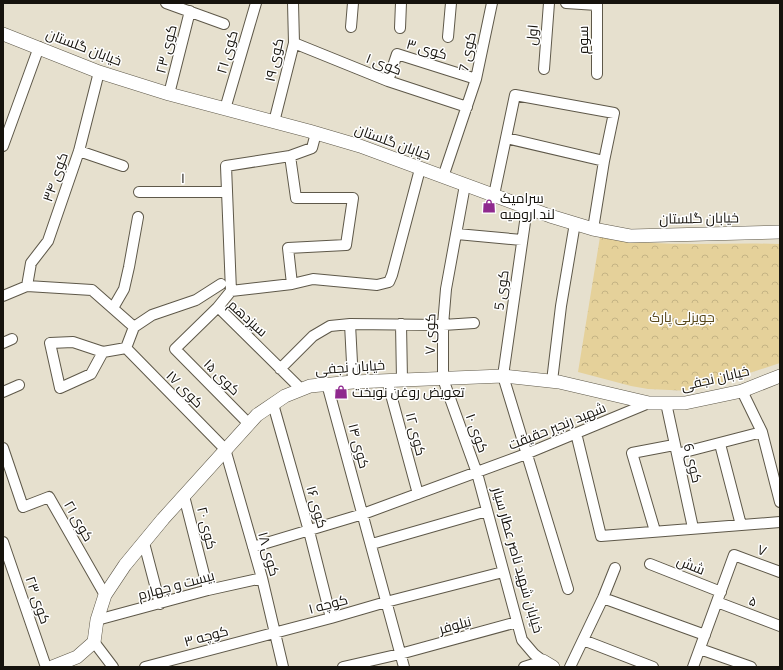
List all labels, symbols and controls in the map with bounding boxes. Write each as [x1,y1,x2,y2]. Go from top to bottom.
street label: خیابان گلستان [43,22,125,71]
street label: کوی ۲۳ [149,22,182,75]
street label: اول [520,24,543,46]
street label: سوم [572,26,593,54]
street label: کوی ۲۱ [210,28,243,76]
street label: کوی 7 [452,30,481,74]
street label: کوی ۳ [404,33,450,64]
street label: کوی ۱۹ [259,36,288,84]
street label: کوی ۱ [363,47,405,80]
street label: خیابان گلستان [352,118,434,165]
street label: کوی ۳۴ [36,149,73,204]
street label: ۱ [181,167,185,188]
place label: سرامیک لند ارومیه [500,187,555,224]
shop icon: سرامیک لند ارومیه [481,198,497,214]
street label: خیابان گلستان [659,206,739,229]
street label: کوی 5 [487,269,514,311]
street label: سیزدهم [224,294,273,341]
park label: جویزلی پارک [649,306,715,327]
street label: کوی ۷ [419,313,440,355]
street label: کوی ۱۵ [199,354,245,400]
street label: خیابان نجفی [314,354,386,379]
street label: خیابان نجفی [679,359,751,396]
street label: کوی ۱۷ [162,365,209,412]
place label: تعویض روغن نوبخت [352,381,465,402]
shop icon: تعویض روغن نوبخت [333,384,349,400]
street label: شهید رنجبر حقیقت [505,396,609,455]
street label: کوی ۱۲ [401,410,432,458]
street label: کوی ۱۰ [461,410,494,455]
street label: کوی ۱۴ [343,421,376,471]
street label: کوی 6 [679,441,708,485]
street label: کوی ۱۶ [301,483,334,531]
street label: خیابان شهید ناصر عطار سیار [487,483,549,635]
street label: کوی ۲۱ [59,496,100,545]
street label: کوی ۲۰ [192,504,223,551]
street label: کوی ۱۸ [253,529,286,579]
street label: ۷ [754,538,770,561]
street label: شش [674,549,709,580]
street label: بیست و چهارم [135,564,217,605]
street label: کوی ۲۳ [21,573,56,627]
street label: کوچه ۱ [306,588,350,619]
street label: ۵ [746,589,761,612]
street label: نیلوفر [435,610,474,639]
street label: کوچه ۳ [181,620,230,652]

